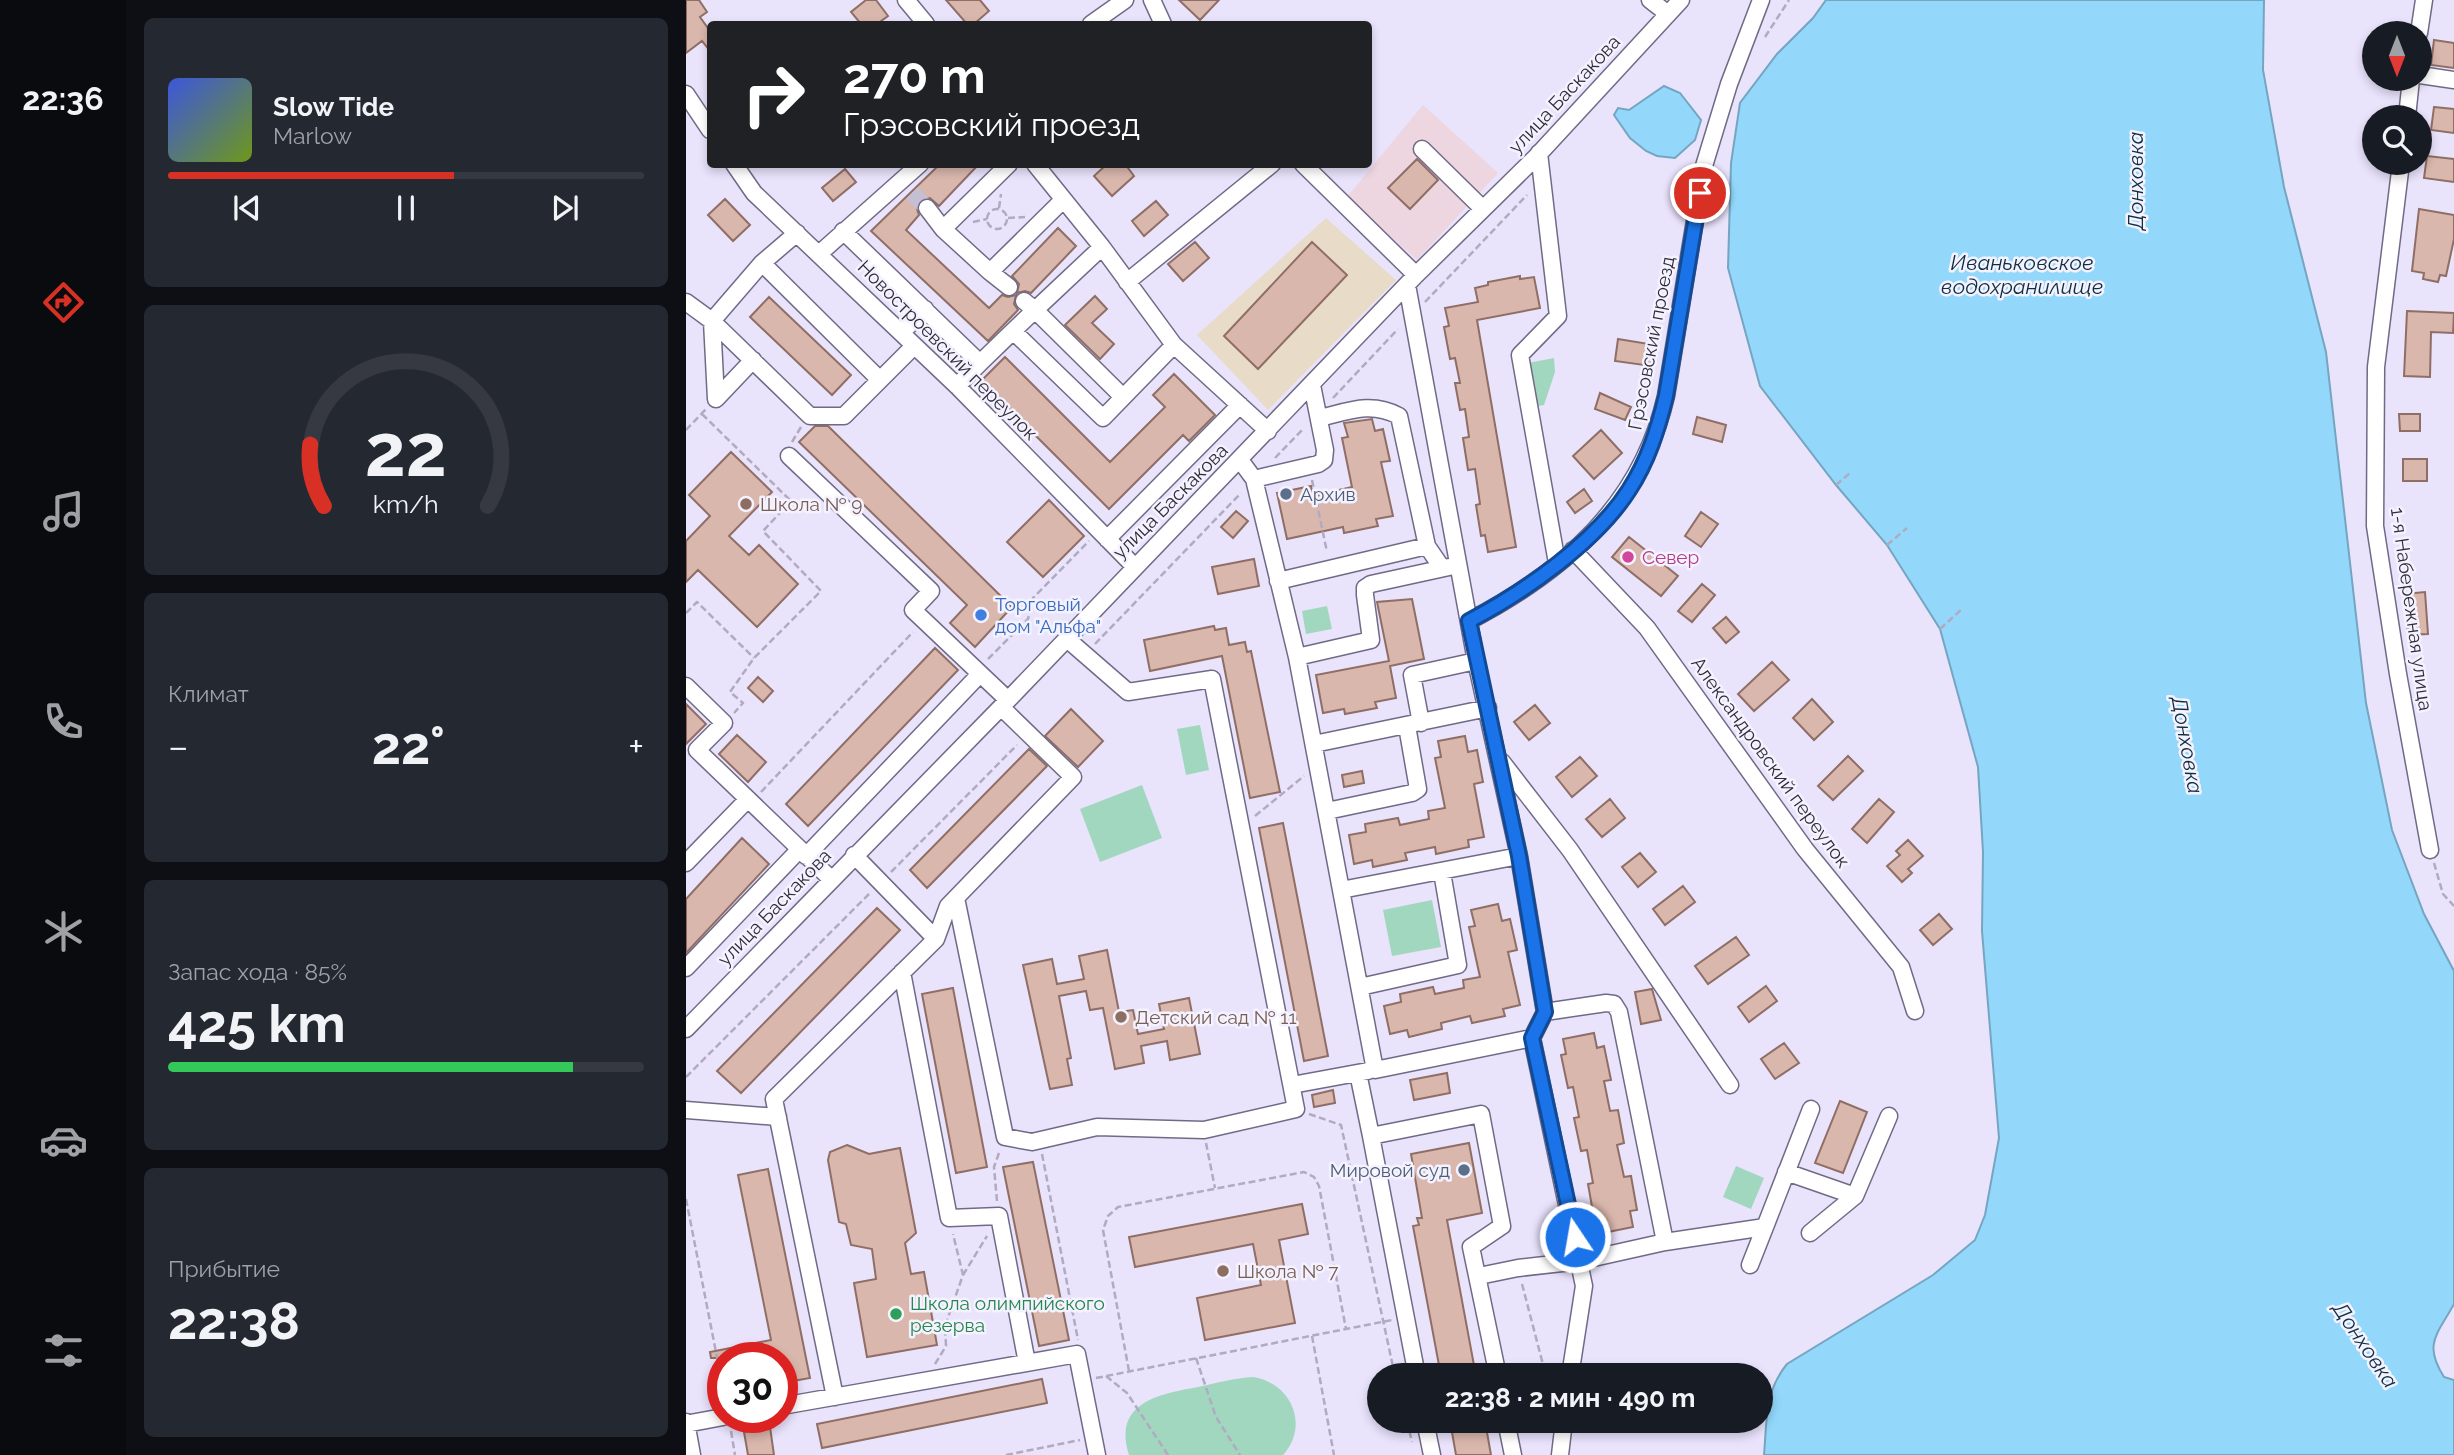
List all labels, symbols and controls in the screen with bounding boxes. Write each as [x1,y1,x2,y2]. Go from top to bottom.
north arrow [2362,21,2432,91]
map controls [2362,21,2432,175]
street label: улица Баскакова [1504,30,1624,158]
text: 270 m [843,47,986,104]
icon: right [728,49,819,140]
text: 22:36 [22,80,104,117]
text: Slow Tide [273,92,394,122]
button: search [2362,105,2432,175]
text: Грэсовский проезд [843,106,1140,143]
text: Marlow [273,122,352,149]
water label: Донховка [2123,132,2148,231]
pin [1670,163,1730,223]
icon: arrive [1681,174,1719,212]
icon: previous [228,189,266,227]
icon: pause [387,189,425,227]
icon: next [546,189,584,227]
water label: Иваньковское водохранилище [1941,250,2103,299]
street label: Грэсовский проезд [1623,254,1679,432]
street label: Новостроевский переулок [854,256,1042,444]
icon: directions [39,278,88,327]
text: 22 [365,409,447,494]
street label: улица Баскакова [1108,439,1232,563]
place label: Архив [1300,483,1356,505]
marker: Архив [1278,486,1294,502]
icon: music [39,487,88,536]
text: km/h [373,489,439,519]
place label: Школа № 9 [760,493,862,515]
marker: Школа № 9 [738,496,754,512]
street label: 1-я Набережная улица [2387,506,2437,712]
place label: Север [1642,546,1699,568]
marker: Север [1620,549,1636,565]
place label: Торговый дом "Альфа" [995,593,1101,637]
marker: Торговый дом "Альфа" [973,607,989,623]
street label: Александровский переулок [1687,652,1855,872]
text: Климат [168,680,249,707]
water label: Донховка [2166,693,2208,796]
icon: phone [39,697,88,746]
text: 22° [372,715,445,776]
text: − [168,724,188,769]
text: + [628,724,644,769]
street label: улица Баскакова [713,844,835,970]
icon: climate [39,907,88,956]
text: Запас хода · 85% [168,958,347,985]
text: 425 km [168,993,346,1054]
place label: Детский сад № 11 [1135,1006,1297,1028]
marker: Детский сад № 11 [1113,1009,1129,1025]
icon: car [39,1116,88,1165]
place label: Мировой суд [1330,1159,1450,1181]
marker: Мировой суд [1456,1162,1472,1178]
position arrow [1538,1200,1612,1274]
text: Прибытие [168,1255,280,1282]
place label: Школа № 7 [1237,1260,1338,1282]
marker: Школа № 7 [1215,1263,1231,1279]
text: 22:38 [168,1290,300,1351]
place label: Школа олимпийского резерва [910,1292,1105,1336]
water label: Донховка [2327,1296,2403,1393]
marker: Школа олимпийского резерва [888,1306,904,1322]
icon: filters [39,1326,88,1375]
speed limit sign: 30 [707,1342,798,1433]
text: 22:38 · 2 мин · 490 m [1445,1383,1695,1413]

